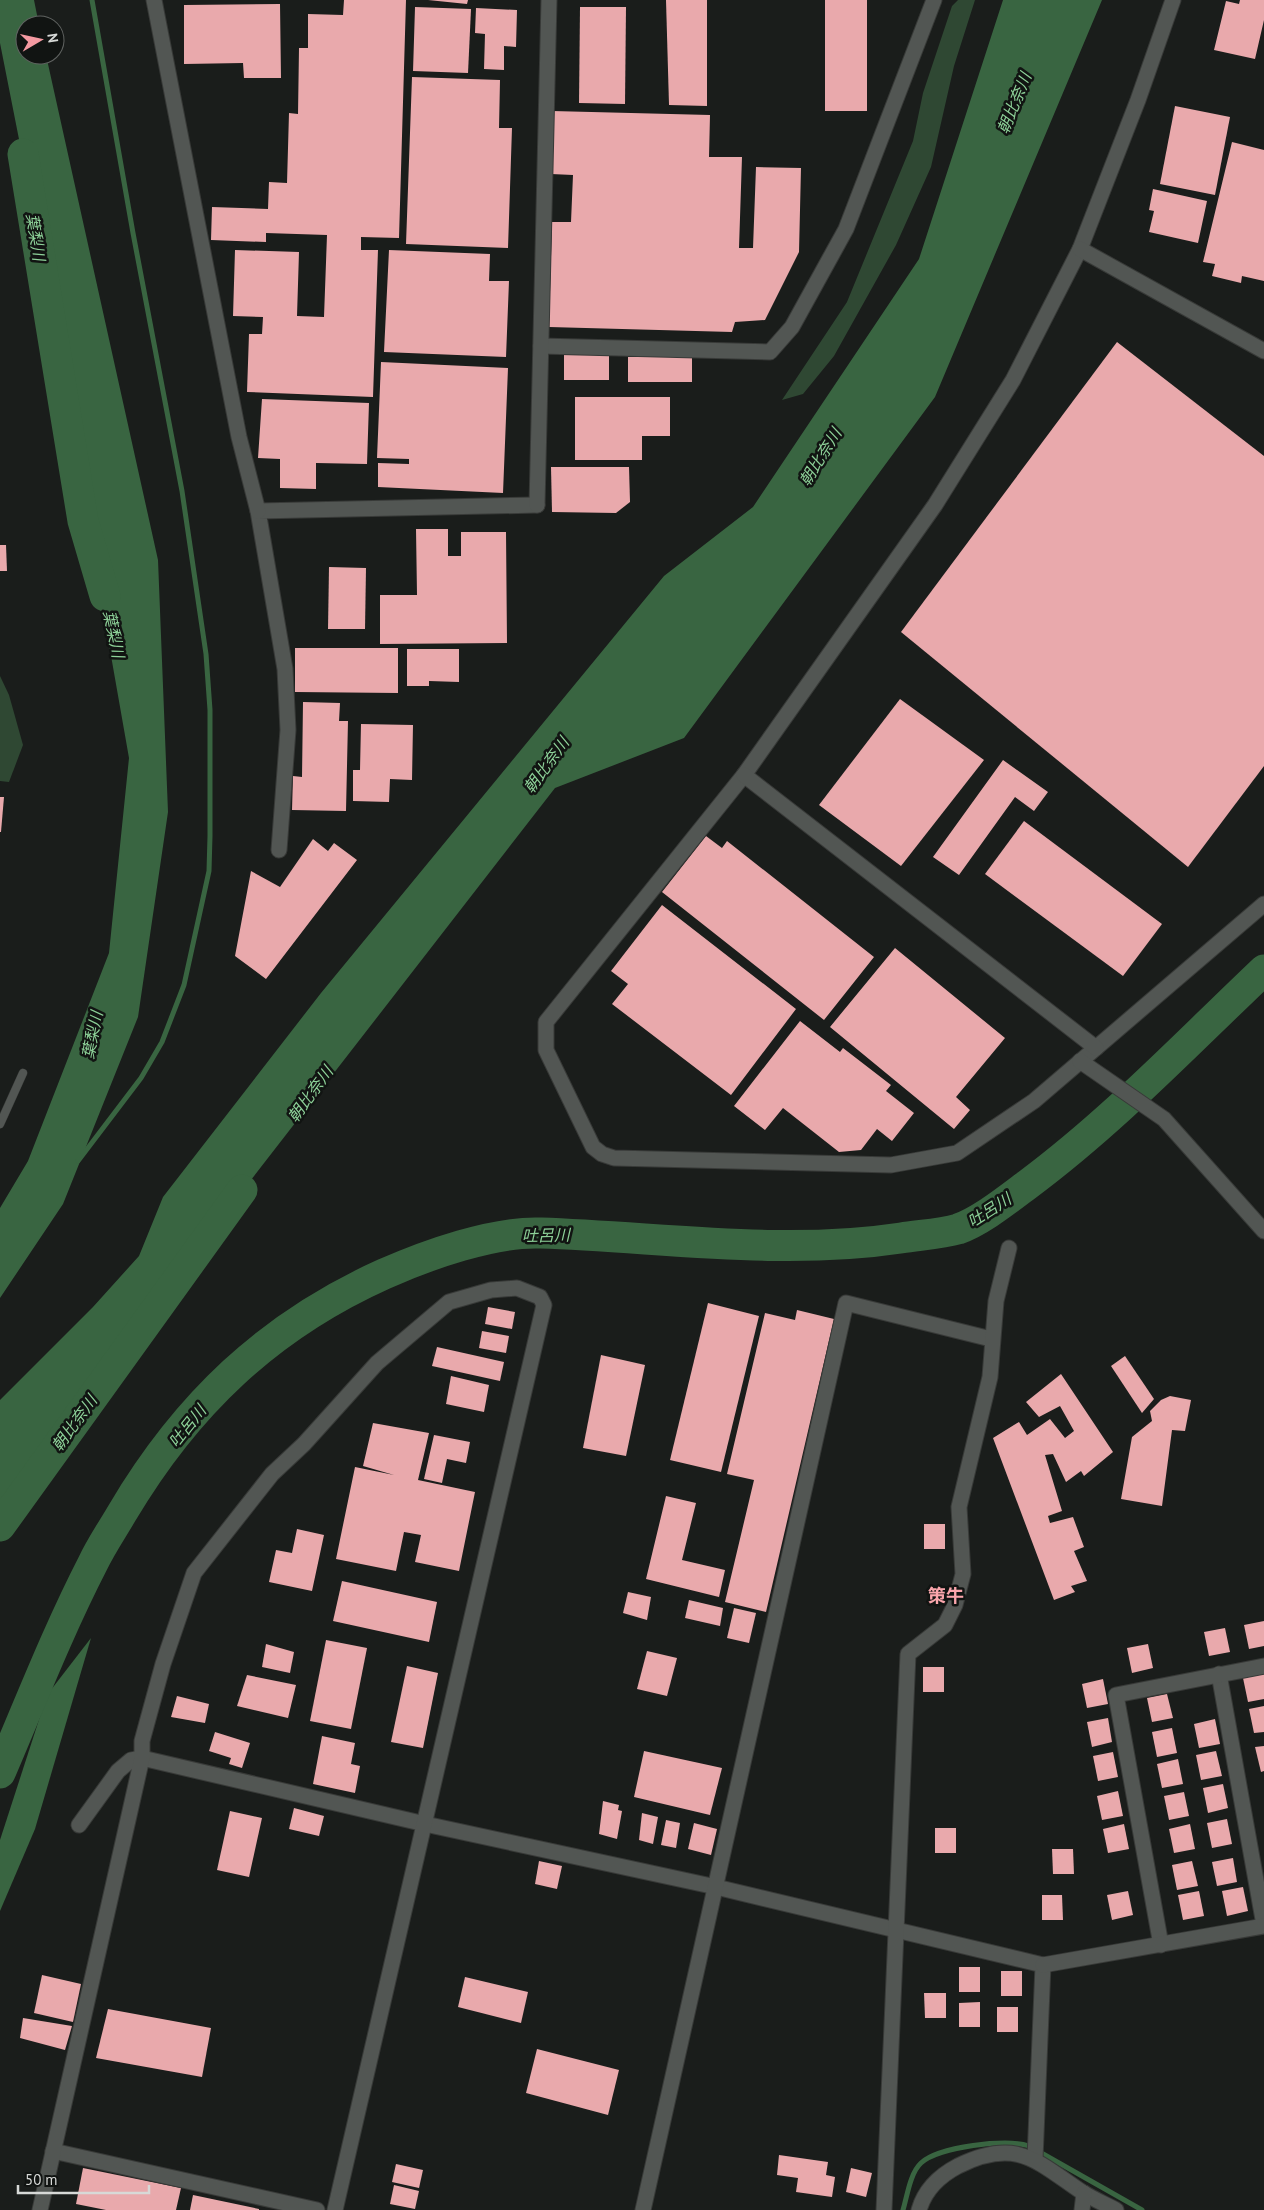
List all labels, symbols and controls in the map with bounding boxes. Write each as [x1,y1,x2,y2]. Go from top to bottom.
north arrow [15,15,65,65]
text: N [43,32,62,44]
water label: 朝比奈川 [993,68,1036,136]
water label: 葉梨川 [22,212,50,264]
water label: 朝比奈川 [795,423,846,489]
water label: 葉梨川 [99,608,129,662]
water label: 朝比奈川 [519,732,574,797]
water label: 葉梨川 [78,1008,107,1060]
water label: 朝比奈川 [283,1061,338,1126]
water label: 吐呂川 [963,1187,1016,1231]
water label: 吐呂川 [522,1225,572,1245]
water label: 朝比奈川 [47,1390,102,1455]
water label: 吐呂川 [164,1400,211,1451]
district label: 策牛 [928,1584,964,1607]
scale bar [18,2162,149,2194]
text: 50 m [25,2170,58,2189]

